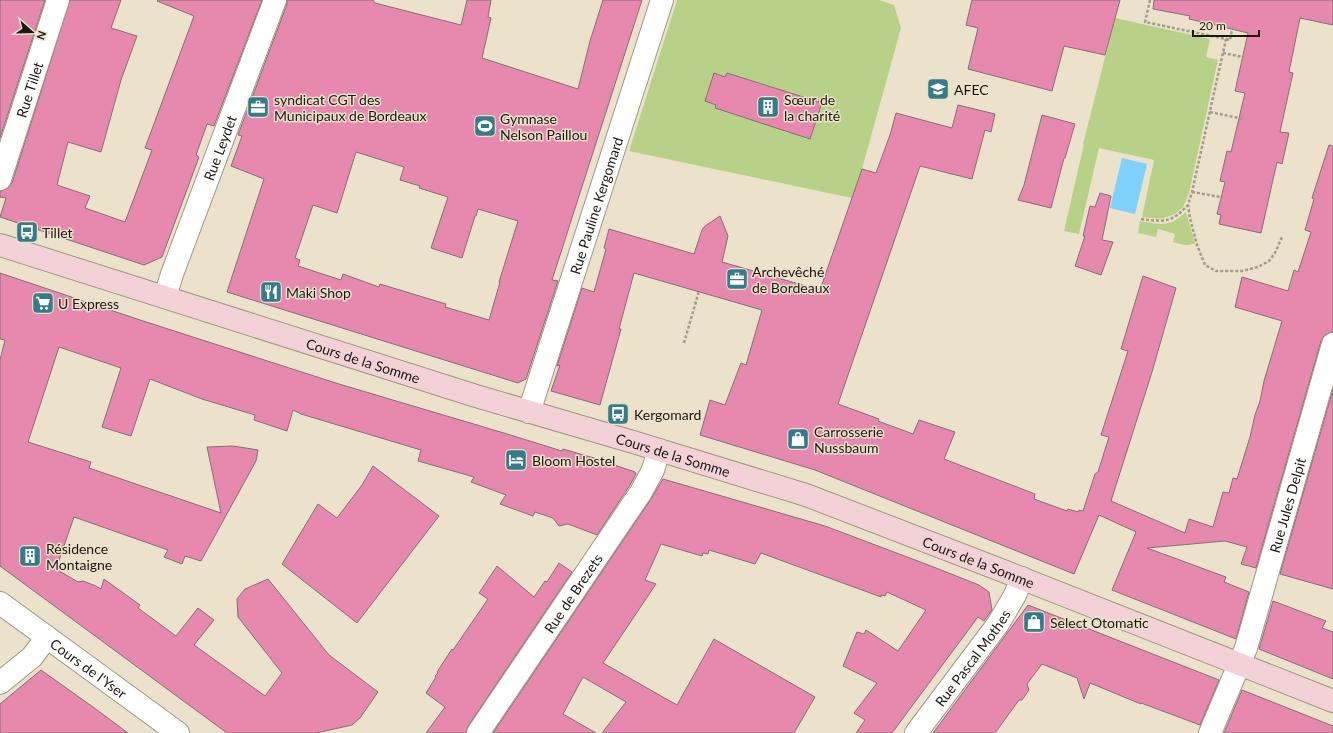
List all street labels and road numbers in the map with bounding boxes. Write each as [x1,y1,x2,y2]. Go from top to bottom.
street label: Rue Tillet [12,60,46,120]
street label: Rue Leydet [199,113,239,183]
street label: Rue Pauline Kergomard [566,135,626,276]
street label: Cours de la Somme [304,334,422,386]
street label: Cours de la Somme [614,429,732,480]
street label: Rue Jules Delpit [1265,455,1309,555]
street label: Cours de la Somme [920,532,1037,591]
street label: Rue de Brezets [540,550,605,636]
street label: Rue Pascal Mothes [931,606,1013,709]
street label: Cours de l'Yser [47,634,130,701]

